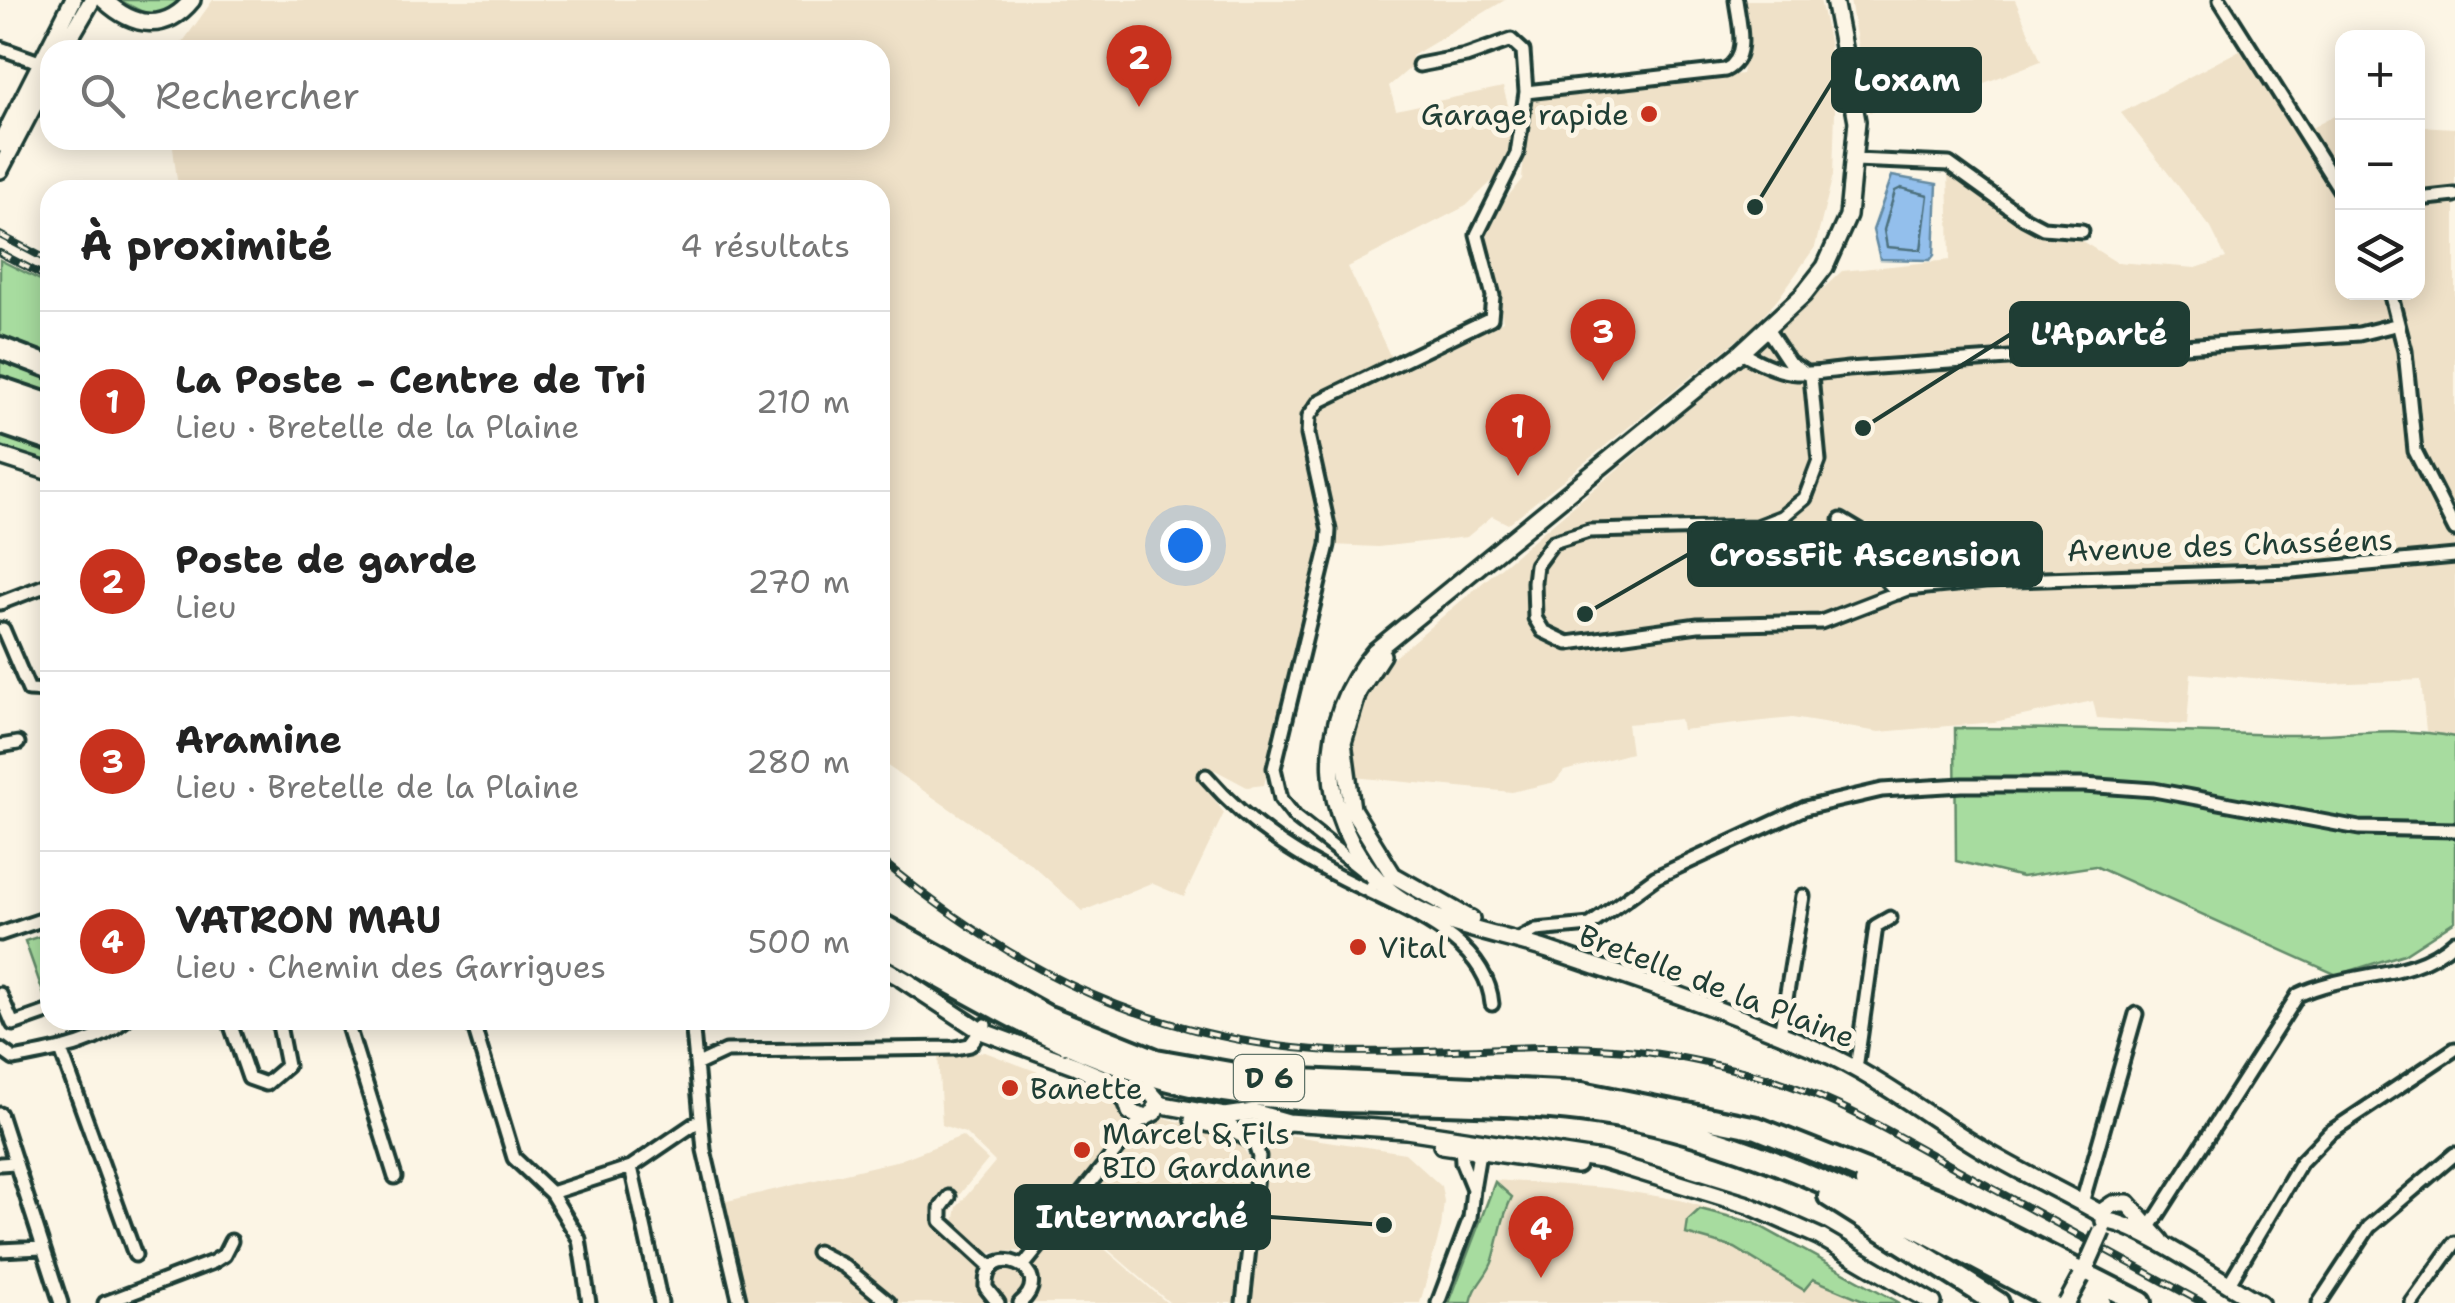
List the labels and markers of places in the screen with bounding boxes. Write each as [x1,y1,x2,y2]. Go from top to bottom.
pin: 2 [1106,24,1172,107]
callout: Loxam [1833,49,1980,111]
place label: Garage rapide [1421,94,1629,135]
marker: Garage rapide [1638,103,1660,125]
pin: 3 [1570,298,1636,381]
callout: L'Aparté [2011,303,2188,365]
pin: 1 [1486,394,1550,476]
callout: CrossFit Ascension [1689,523,2041,585]
place label: Vital [1378,927,1446,968]
marker: Vital [1347,936,1369,958]
place label: Banette [1030,1068,1143,1109]
marker: Banette [999,1077,1021,1099]
place label: Marcel & Fils BIO Gardanne [1102,1113,1312,1188]
marker: Marcel & Fils BIO Gardanne [1071,1139,1093,1161]
callout: Intermarché [1016,1186,1269,1248]
pin: 4 [1508,1196,1574,1278]

